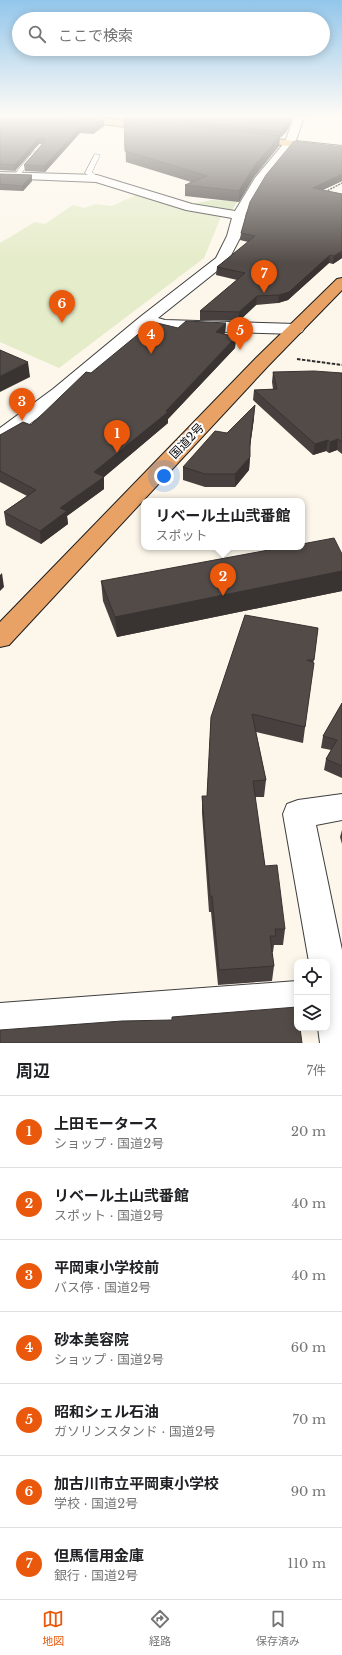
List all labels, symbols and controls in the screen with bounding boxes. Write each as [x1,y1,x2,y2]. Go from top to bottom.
search box [12,12,330,56]
icon: search [26,23,48,45]
text: ここで検索 [58,26,133,45]
pin: 7 [251,260,277,293]
pin: 6 [49,290,75,323]
pin: 5 [227,317,253,350]
pin: 4 [138,321,164,354]
pin: 3 [9,388,35,421]
pin: 1 [104,420,130,453]
street label: 国道2号 [166,420,207,461]
your location [154,466,174,486]
popup [141,498,305,550]
text: リベール土山弐番館 [155,506,291,525]
text: スポット [155,527,208,544]
pin: 2 [210,563,236,596]
map controls [294,959,330,1031]
button: locate [294,959,330,995]
button: layers [294,995,330,1031]
text: 周辺 [16,1061,50,1082]
text: 7件 [306,1062,326,1079]
text: 上田モータース [54,1114,158,1133]
text: 1 [26,1123,32,1140]
text: 20 m [291,1123,326,1140]
text: ショップ · 国道2号 [54,1135,164,1152]
text: リベール土山弐番館 [54,1186,189,1205]
text: 2 [25,1195,33,1212]
text: 40 m [291,1195,326,1212]
text: スポット · 国道2号 [54,1207,164,1224]
text: 平岡東小学校前 [54,1258,159,1277]
text: 3 [25,1267,33,1284]
text: 40 m [291,1267,326,1284]
text: バス停 · 国道2号 [54,1279,151,1296]
text: 砂本美容院 [54,1330,129,1349]
text: 4 [25,1339,33,1356]
text: 60 m [291,1339,326,1356]
text: ショップ · 国道2号 [54,1351,164,1368]
text: 昭和シェル石油 [54,1402,159,1421]
text: 5 [25,1411,33,1428]
text: 70 m [293,1411,326,1428]
text: ガソリンスタンド · 国道2号 [54,1423,216,1440]
text: 加古川市立平岡東小学校 [54,1474,219,1493]
text: 6 [25,1483,33,1500]
text: 90 m [291,1483,326,1500]
text: 学校 · 国道2号 [54,1495,138,1512]
text: 但馬信用金庫 [54,1546,144,1565]
text: 7 [26,1555,32,1572]
text: 110 m [287,1555,326,1572]
text: 銀行 · 国道2号 [54,1567,138,1584]
tab: 地図 [42,1608,64,1648]
tab: 経路 [149,1608,171,1648]
tab: 保存済み [256,1608,300,1648]

